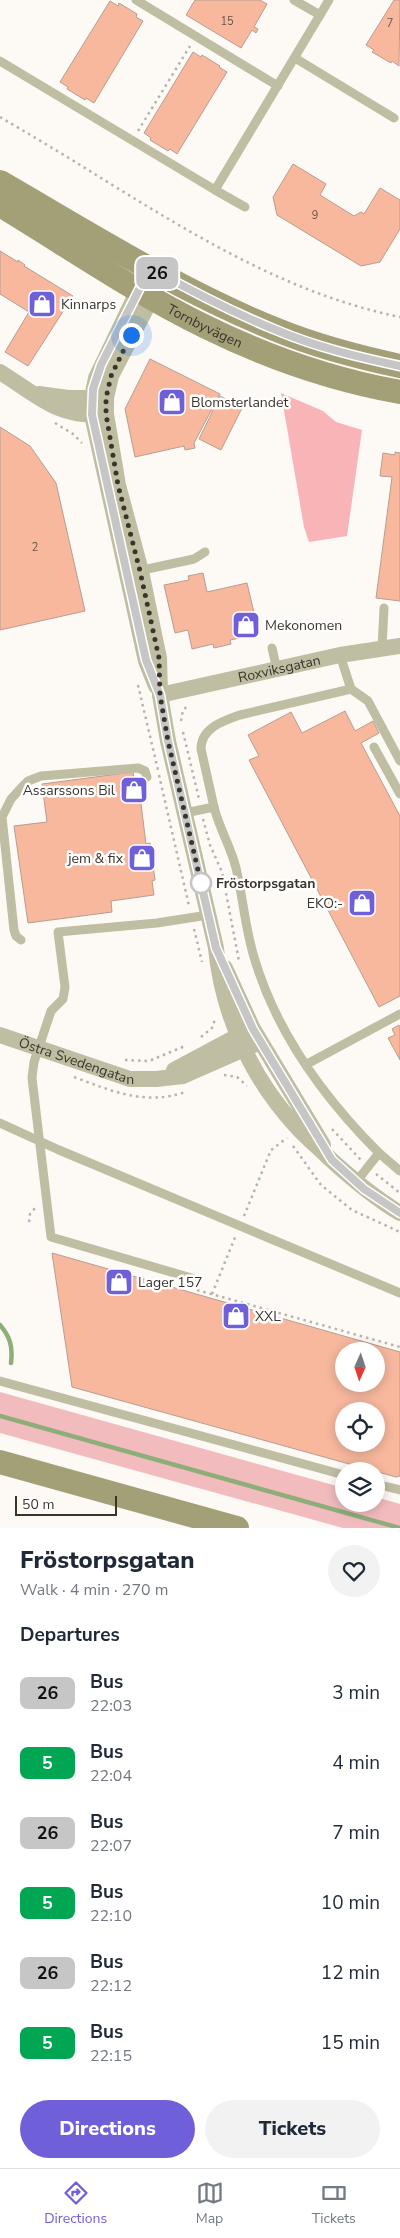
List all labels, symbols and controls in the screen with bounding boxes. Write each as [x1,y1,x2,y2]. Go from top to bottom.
house number: 15 [220,14,234,29]
house number: 7 [387,16,393,31]
house number: 9 [312,208,318,223]
line badge: 26 [134,257,180,289]
text: 26 [146,261,168,285]
shop icon: Kinnarps [27,289,57,319]
place label: Kinnarps [61,295,116,314]
street label: Tornbyvägen [164,299,246,352]
your location [119,323,144,348]
shop icon: Blomsterlandet [157,387,187,417]
place label: Blomsterlandet [191,393,288,412]
house number: 2 [32,540,38,555]
shop icon: Mekonomen [231,610,261,640]
place label: Mekonomen [265,616,342,635]
street label: Roxviksgatan [236,650,322,687]
shop icon: Assarssons Bil [119,775,149,805]
place label: Assarssons Bil [23,781,116,800]
shop icon: jem & fix [127,843,157,873]
place label: jem & fix [67,849,124,868]
marker: Fröstorpsgatan [190,872,212,894]
place label: Fröstorpsgatan [216,874,315,893]
shop icon: EKO:- [347,888,377,918]
place label: EKO:- [307,894,343,913]
street label: Östra Svedengatan [16,1033,134,1089]
shop icon: Lager 157 [104,1267,134,1297]
place label: Lager 157 [138,1273,202,1292]
shop icon: XXL [221,1301,251,1331]
place label: XXL [255,1307,281,1326]
north arrow [335,1342,385,1392]
map controls [335,1342,385,1512]
button: locate [335,1402,385,1452]
button: layers [335,1462,385,1512]
scale bar [15,1493,118,1516]
text: 50 m [22,1495,54,1514]
text: Fröstorpsgatan [20,1544,194,1576]
button: heart [328,1545,380,1597]
text: Walk · 4 min · 270 m [20,1579,168,1601]
text: Departures [20,1622,120,1648]
text: Bus [90,1669,123,1695]
text: 3 min [332,1680,380,1706]
text: 26 [37,1681,58,1705]
text: 22:03 [90,1695,132,1717]
text: Bus [90,1739,123,1765]
text: 4 min [332,1750,380,1776]
text: 5 [42,1751,53,1775]
text: 22:04 [90,1765,132,1787]
text: Bus [90,1809,123,1835]
text: 7 min [332,1820,380,1846]
text: 26 [37,1821,58,1845]
text: 22:07 [90,1835,132,1857]
text: Bus [90,1879,123,1905]
text: 10 min [321,1890,380,1916]
text: 5 [42,1891,53,1915]
text: 22:10 [90,1905,132,1927]
text: Bus [90,1949,123,1975]
text: 12 min [321,1960,380,1986]
text: 26 [37,1961,58,1985]
text: 22:12 [90,1975,132,1997]
text: Bus [90,2019,123,2045]
text: 15 min [321,2030,380,2056]
text: 5 [42,2031,53,2055]
text: 22:15 [90,2045,132,2067]
button: Directions [20,2100,195,2158]
button: Tickets [205,2100,380,2158]
tab: Directions [44,2179,107,2228]
tab: Map [196,2179,224,2228]
tab: Tickets [312,2179,356,2228]

